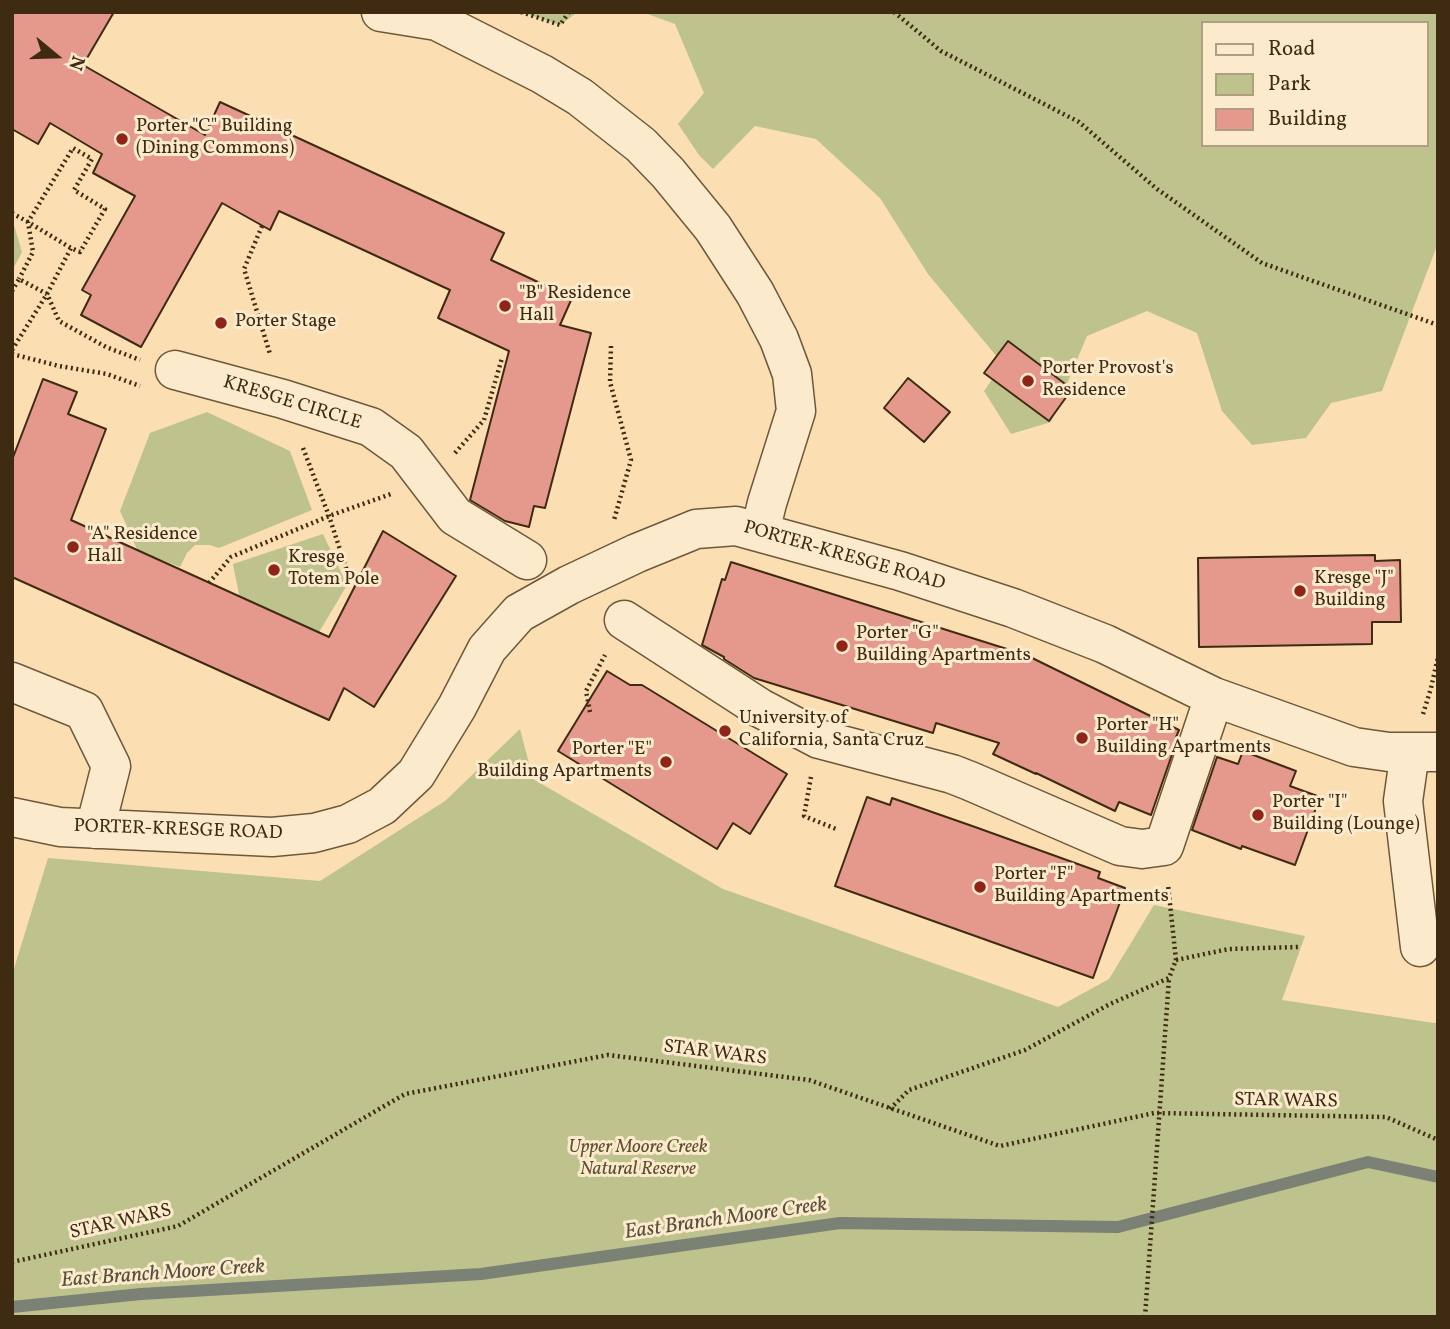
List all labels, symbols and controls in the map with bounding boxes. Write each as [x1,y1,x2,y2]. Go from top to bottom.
north arrow [21,21,91,91]
legend [1202,21,1429,147]
text: Road [1268,35,1315,64]
text: N [61,52,90,74]
text: Park [1268,70,1311,99]
text: Building [1268,105,1347,134]
place label: Porter "C" Building (Dining Commons) [136,117,294,161]
marker: Porter "C" Building (Dining Commons) [114,131,130,147]
place label: "B" Residence Hall [519,284,631,328]
marker: "B" Residence Hall [497,298,513,314]
place label: Porter Stage [235,312,336,334]
marker: Porter Stage [213,315,229,331]
place label: Porter Provost's Residence [1042,359,1174,403]
street label: KRESGE CIRCLE [220,372,364,436]
marker: Porter Provost's Residence [1020,373,1036,389]
street label: PORTER-KRESGE ROAD [740,517,948,597]
place label: "A" Residence Hall [87,525,197,569]
marker: "A" Residence Hall [65,539,81,555]
place label: Kresge Totem Pole [288,548,379,592]
marker: Kresge Totem Pole [266,562,282,578]
place label: Kresge "J" Building [1314,569,1394,613]
marker: Kresge "J" Building [1292,583,1308,599]
place label: Porter "G" Building Apartments [856,624,1031,668]
marker: Porter "G" Building Apartments [834,638,850,654]
place label: University of California, Santa Cruz [739,709,924,753]
place label: Porter "H" Building Apartments [1096,716,1271,760]
marker: University of California, Santa Cruz [717,723,733,739]
marker: Porter "H" Building Apartments [1074,730,1090,746]
place label: Porter "E" Building Apartments [477,740,652,784]
marker: Porter "E" Building Apartments [658,754,674,770]
place label: Porter "I" Building (Lounge) [1272,793,1420,837]
marker: Porter "I" Building (Lounge) [1250,807,1266,823]
street label: PORTER-KRESGE ROAD [73,816,283,846]
place label: Porter "F" Building Apartments [994,865,1169,909]
marker: Porter "F" Building Apartments [972,879,988,895]
street label: STAR WARS [662,1036,768,1072]
street label: STAR WARS [1234,1090,1338,1114]
park label: Upper Moore Creek Natural Reserve [568,1138,708,1182]
water label: East Branch Moore Creek [623,1193,829,1247]
street label: STAR WARS [68,1200,174,1246]
water label: East Branch Moore Creek [60,1255,266,1295]

